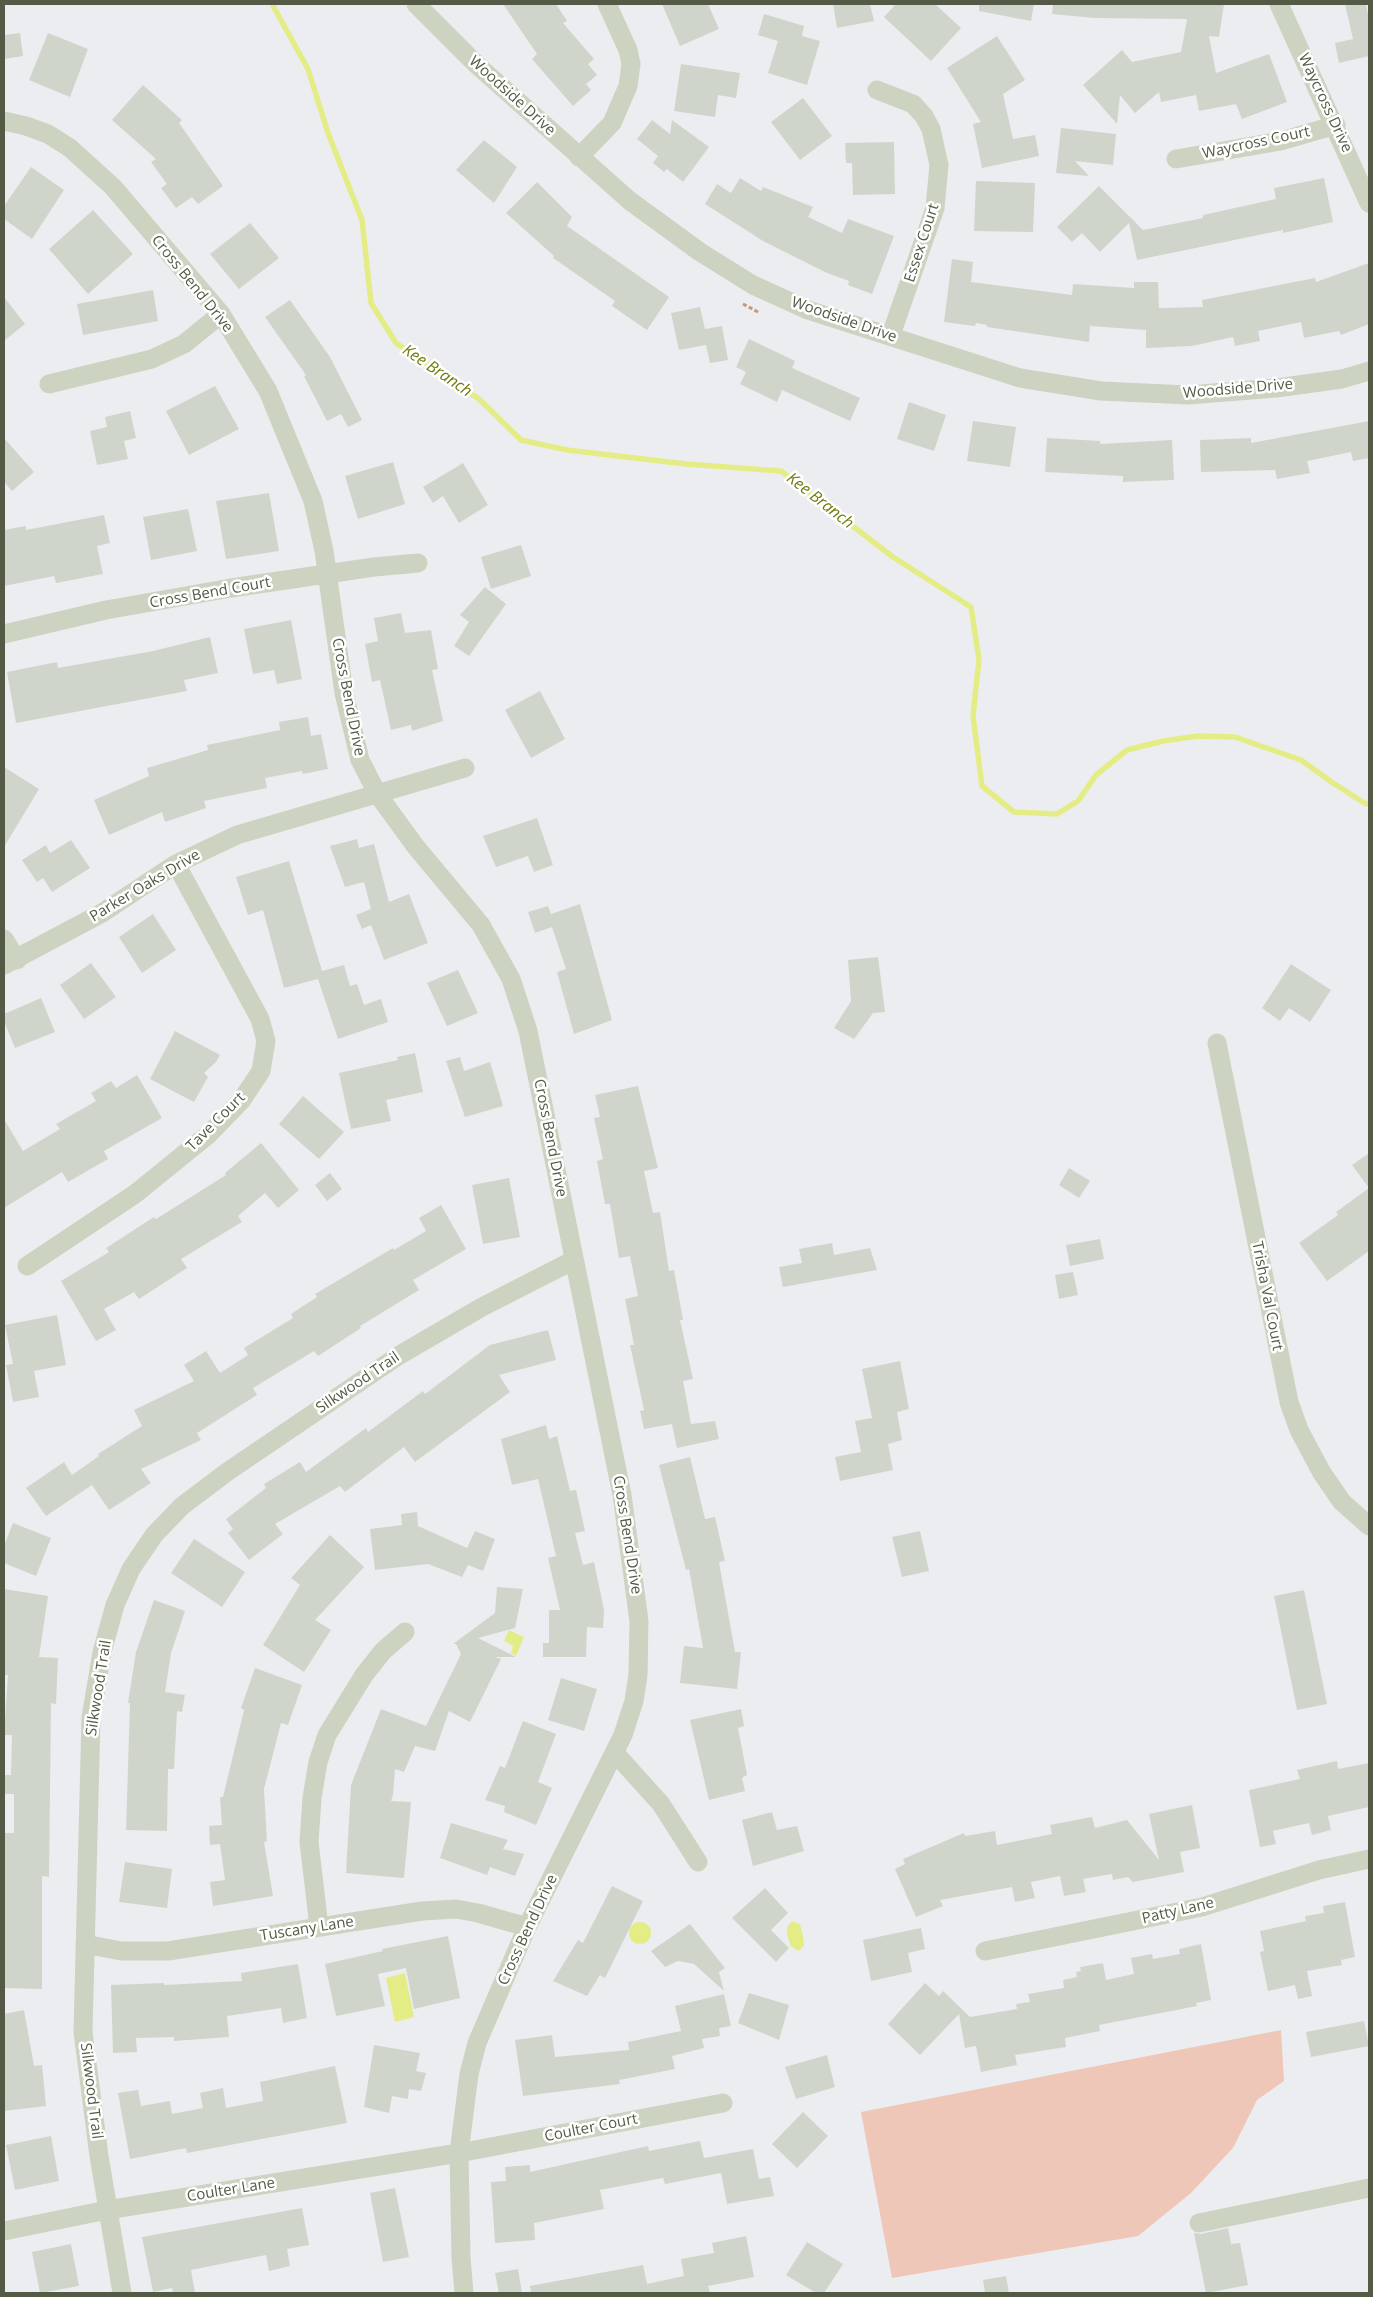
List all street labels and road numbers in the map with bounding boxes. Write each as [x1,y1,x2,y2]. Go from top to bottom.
street label: Waycross Drive [1294,51,1356,155]
street label: Woodside Drive [465,52,559,140]
street label: Waycross Court [1201,123,1311,163]
street label: Essex Court [901,201,943,285]
street label: Cross Bend Drive [147,232,237,336]
street label: Woodside Drive [789,294,899,346]
street label: Woodside Drive [1182,375,1294,403]
street label: Cross Bend Court [148,574,272,612]
street label: Cross Bend Drive [328,636,368,758]
street label: Parker Oaks Drive [87,846,203,926]
street label: Cross Bend Drive [530,1077,570,1199]
street label: Tave Court [183,1089,249,1155]
street label: Trisha Val Court [1248,1240,1286,1352]
street label: Silkwood Trail [313,1348,403,1418]
street label: Cross Bend Drive [609,1474,645,1596]
street label: Silkwood Trail [83,1639,115,1737]
street label: Cross Bend Drive [495,1872,561,1988]
street label: Patty Lane [1140,1894,1216,1928]
street label: Tuscany Lane [259,1913,355,1945]
street label: Silkwood Trail [76,2042,106,2140]
street label: Coulter Court [543,2110,639,2146]
street label: Coulter Lane [186,2174,276,2206]

